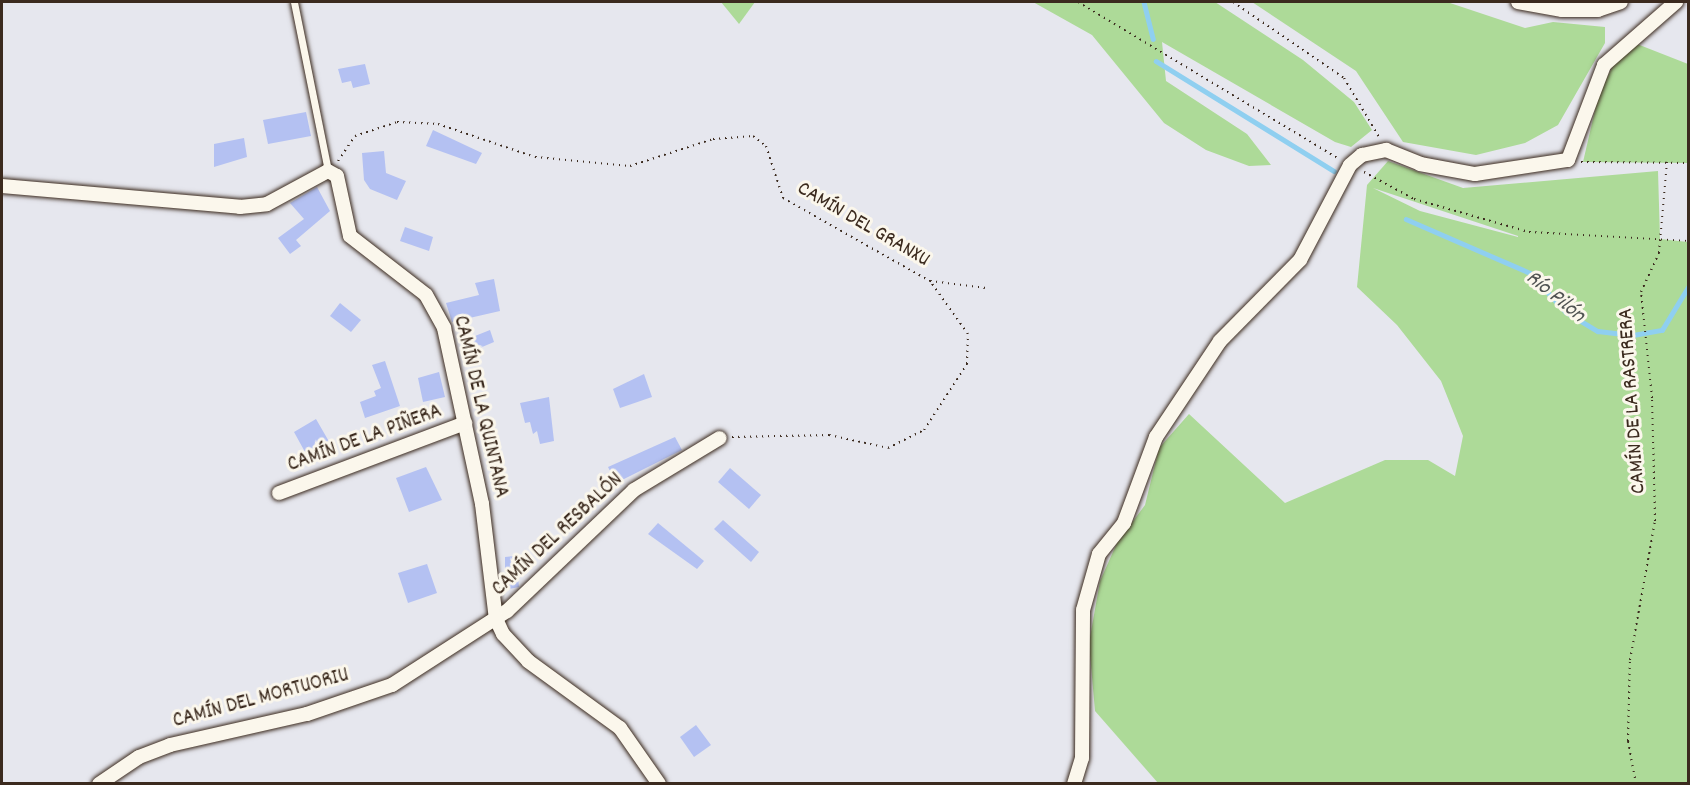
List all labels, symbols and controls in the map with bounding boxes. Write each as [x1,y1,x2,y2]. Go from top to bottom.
street label: CAMÍN DEL GRANXU [792,177,934,273]
water label: Río Pilón [1520,265,1590,329]
street label: CAMÍN DE LA RASTRERA [1614,307,1652,495]
street label: CAMÍN DE LA QUINTANA [447,313,513,501]
street label: CAMÍN DE LA PIÑERA [284,399,446,479]
street label: CAMÍN DEL RESBALÓN [487,468,629,602]
street label: CAMÍN DEL MORTUORIU [170,663,352,735]

